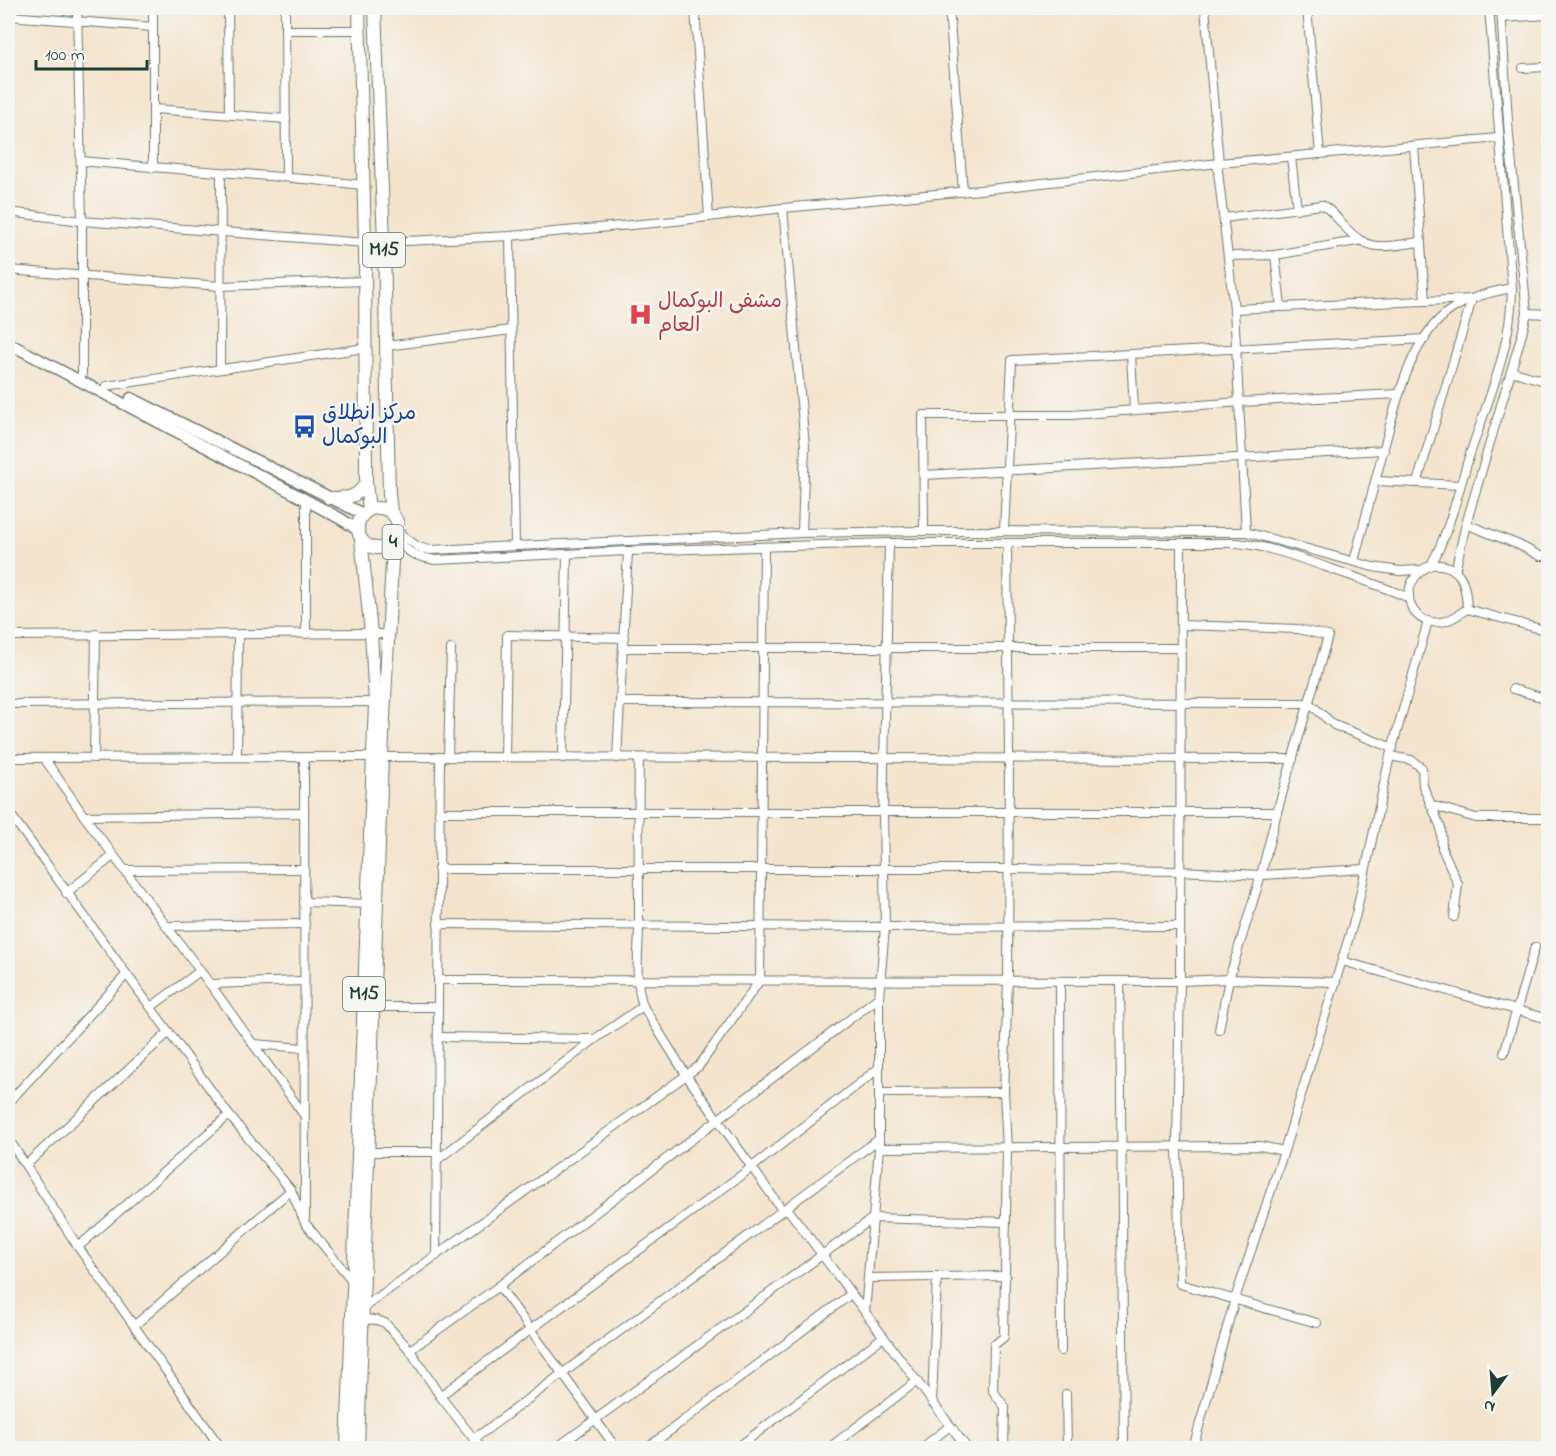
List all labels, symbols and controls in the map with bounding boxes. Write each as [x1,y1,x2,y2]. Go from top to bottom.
scale bar [36,33,147,71]
text: 100 m [45,43,85,69]
road number: M15 [363,233,405,267]
place label: مشفى البوكمال العام [658,287,782,341]
hospital icon: مشفى البوكمال العام [627,301,653,327]
place label: مركز انطلاق البوكمال [322,399,416,453]
bus stop icon: مركز انطلاق البوكمال [291,413,317,439]
road number: 4 [382,525,404,559]
road number: M15 [343,977,385,1011]
north arrow [1463,1363,1523,1423]
text: N [1481,1392,1498,1419]

